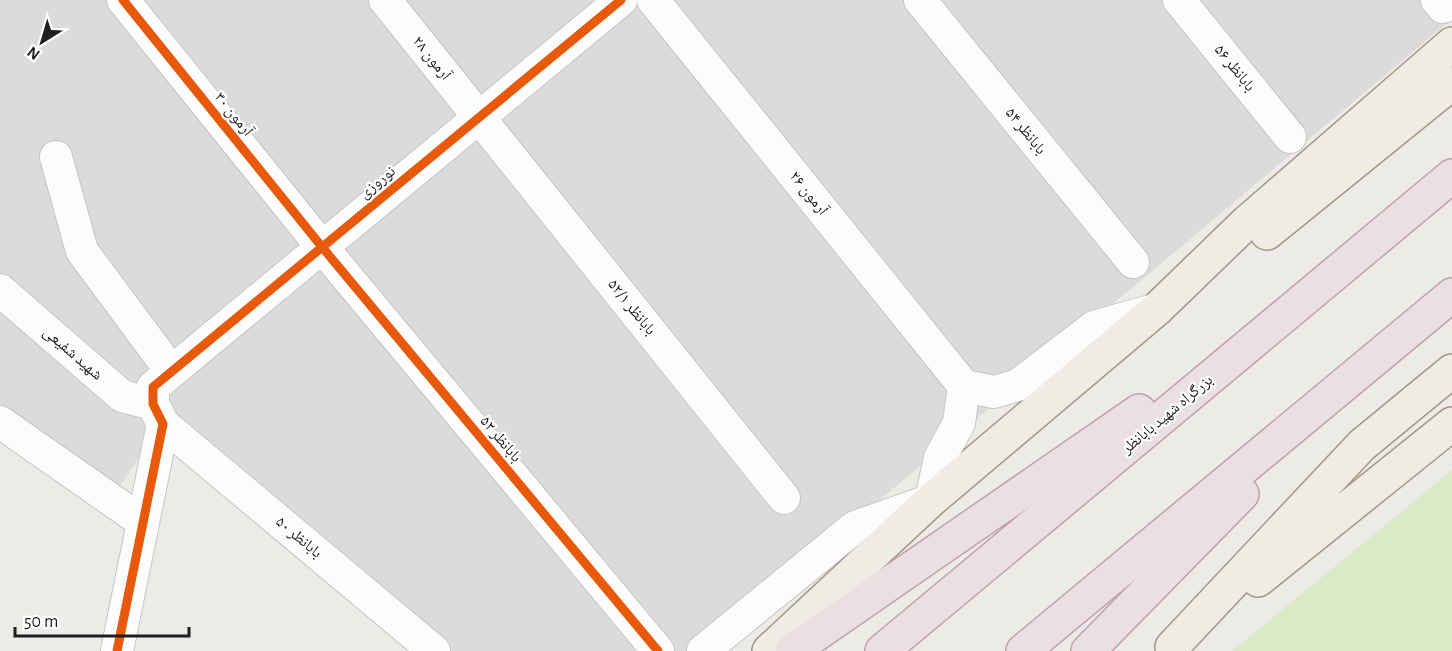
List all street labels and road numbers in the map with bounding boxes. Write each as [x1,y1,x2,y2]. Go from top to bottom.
street label: آرمون ۲۸ [408,33,456,85]
street label: بابانظر ۵۶ [1211,42,1258,95]
street label: آرمون ۳۰ [210,89,258,141]
street label: بابانظر ۵۴ [1002,105,1049,158]
street label: نوروزی [356,163,399,203]
street label: آرمون ۲۶ [785,168,833,220]
street label: بابانظر ۵۲/۱ [604,276,659,339]
street label: شهید شفیعی [39,323,106,384]
street label: بزرگراه شهید بابانظر [1118,371,1216,458]
street label: بابانظر ۵۲ [476,413,525,466]
street label: بابانظر ۵۰ [272,513,325,562]

